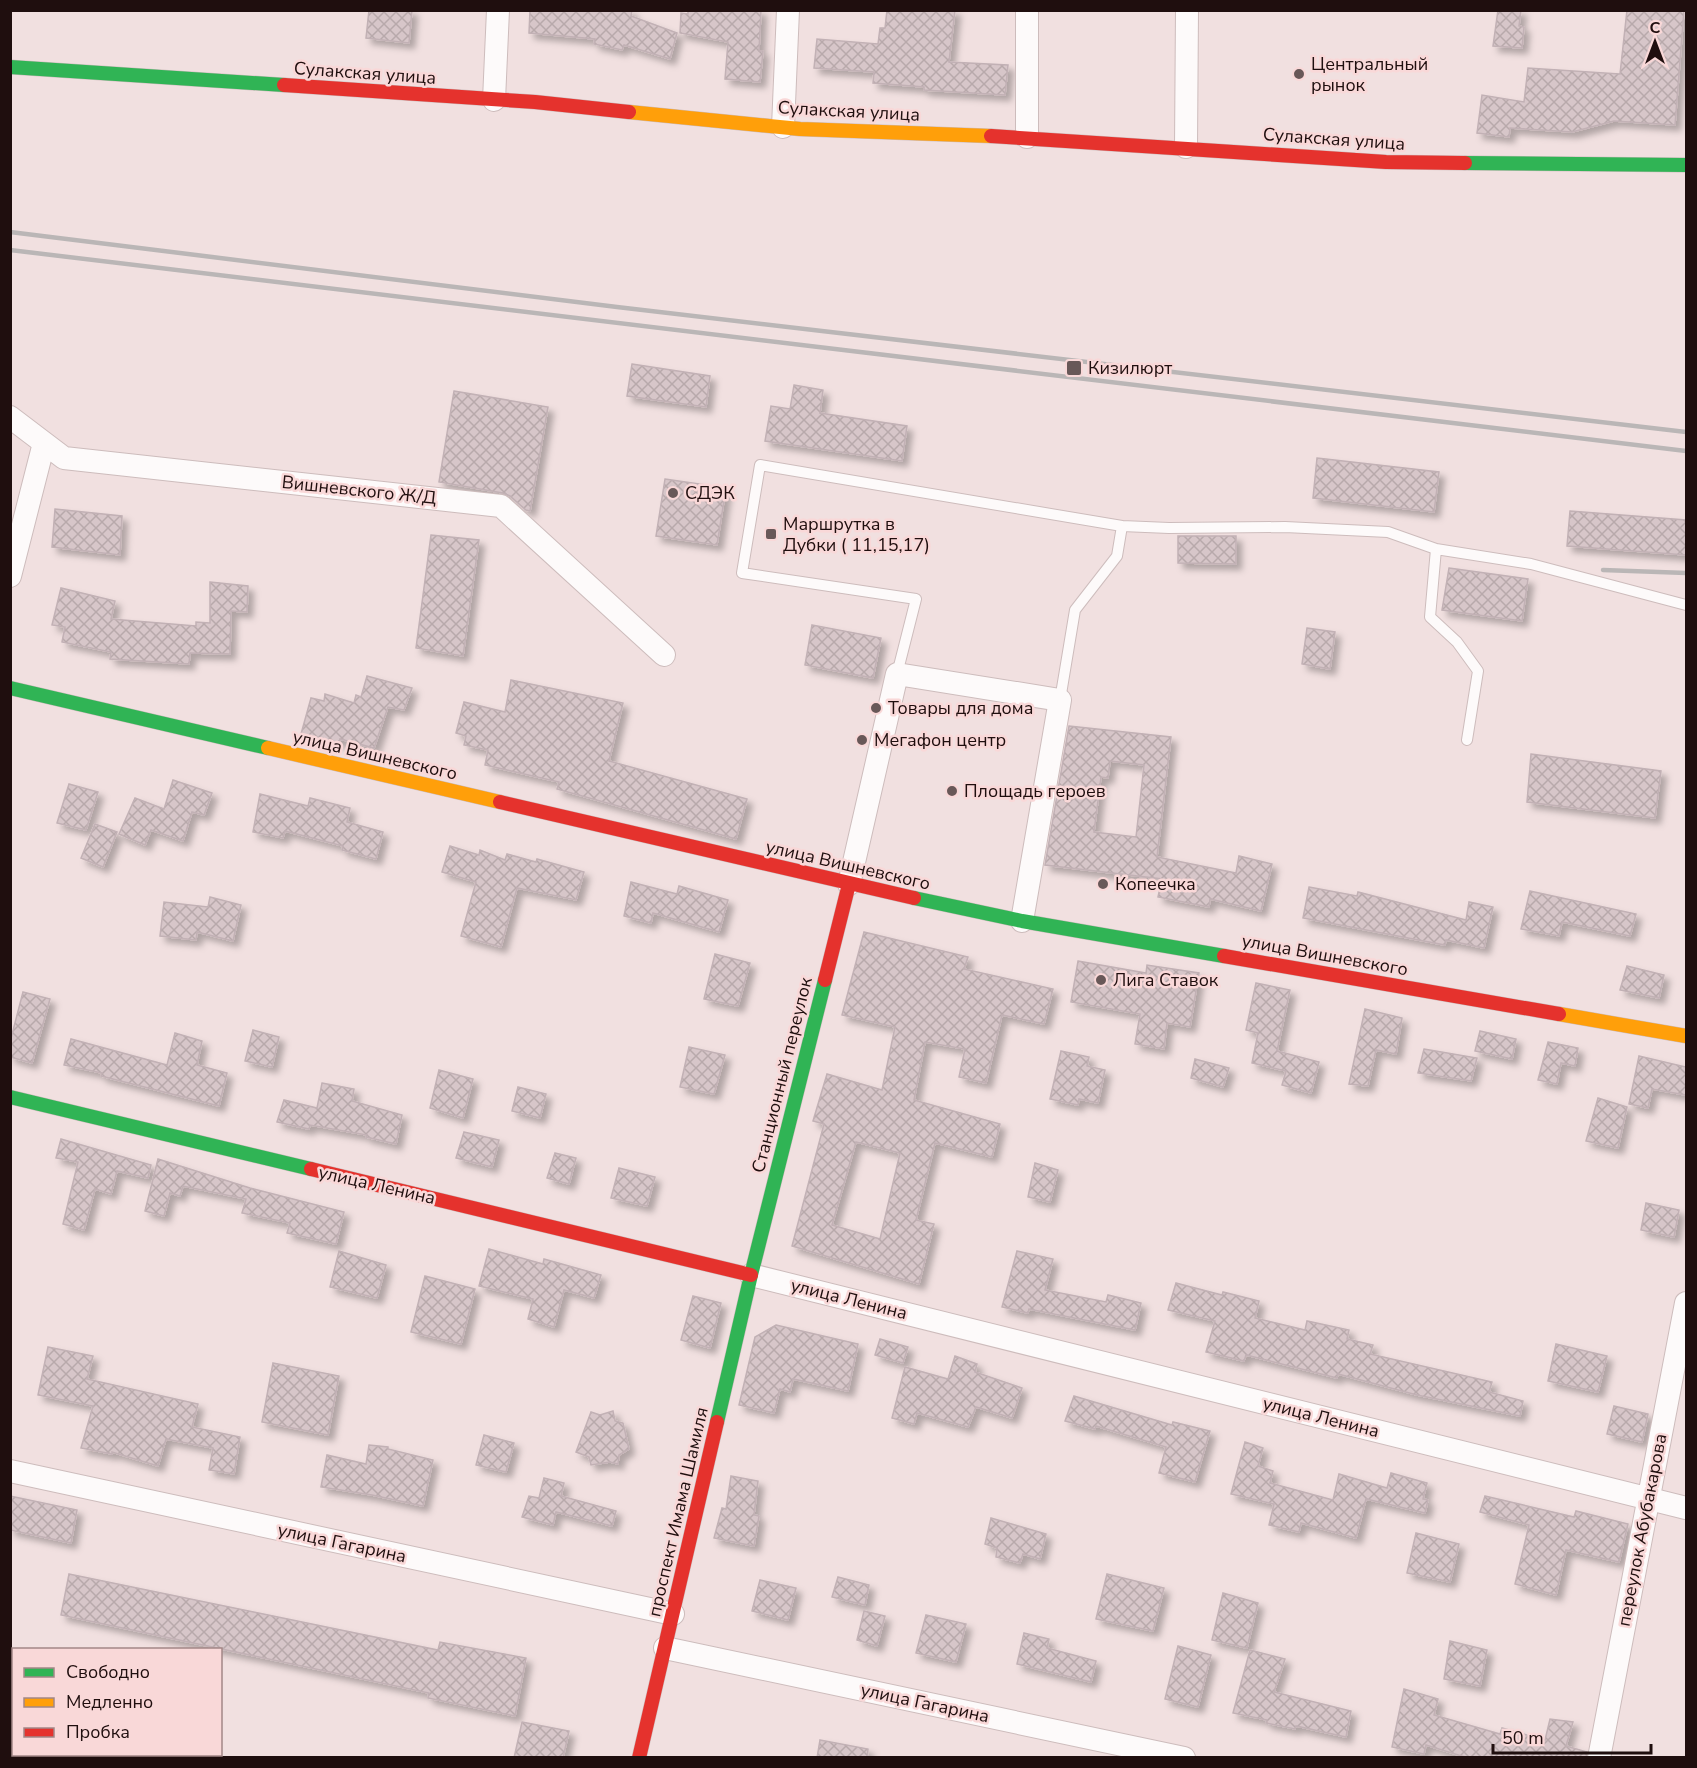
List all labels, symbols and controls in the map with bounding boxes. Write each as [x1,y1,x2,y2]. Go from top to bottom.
north arrow [1625,12,1685,72]
text: С [1650,17,1661,39]
place label: Центральный рынок [1311,52,1428,97]
street label: Сулакская улица [293,56,437,90]
marker: Центральный рынок [1292,67,1306,81]
street label: Сулакская улица [777,95,921,127]
street label: Сулакская улица [1262,122,1406,156]
place label: Кизилюрт [1088,356,1172,380]
marker: Кизилюрт [1065,359,1083,377]
street label: Вишневского Ж/Д [281,470,437,510]
place label: СДЭК [685,481,735,505]
marker: СДЭК [666,486,680,500]
place label: Маршрутка в Дубки ( 11,15,17) [783,512,930,557]
marker: Маршрутка в Дубки ( 11,15,17) [764,527,778,541]
place label: Товары для дома [888,696,1033,720]
marker: Товары для дома [869,701,883,715]
street label: улица Вишневского [290,724,460,786]
place label: Мегафон центр [874,728,1006,752]
marker: Мегафон центр [855,733,869,747]
place label: Площадь героев [964,779,1106,803]
marker: Площадь героев [945,784,959,798]
street label: улица Вишневского [763,834,933,896]
place label: Копеечка [1115,872,1196,896]
marker: Копеечка [1096,877,1110,891]
street label: улица Вишневского [1240,929,1410,981]
place label: Лига Ставок [1113,968,1219,992]
marker: Лига Ставок [1094,973,1108,987]
street label: Станционный переулок [746,974,818,1175]
street label: улица Ленина [316,1160,438,1210]
street label: улица Ленина [788,1273,910,1325]
street label: улица Ленина [1260,1391,1382,1443]
street label: проспект Имама Шамиля [642,1405,714,1619]
street label: переулок Абубакарова [1612,1432,1672,1628]
street label: улица Гагарина [276,1518,408,1568]
legend [12,1648,222,1756]
text: Свободно [66,1660,150,1684]
street label: улица Гагарина [859,1678,991,1728]
text: Медленно [66,1690,153,1714]
scale bar [1493,1717,1650,1755]
text: Пробка [66,1720,130,1744]
text: 50 m [1502,1726,1544,1750]

